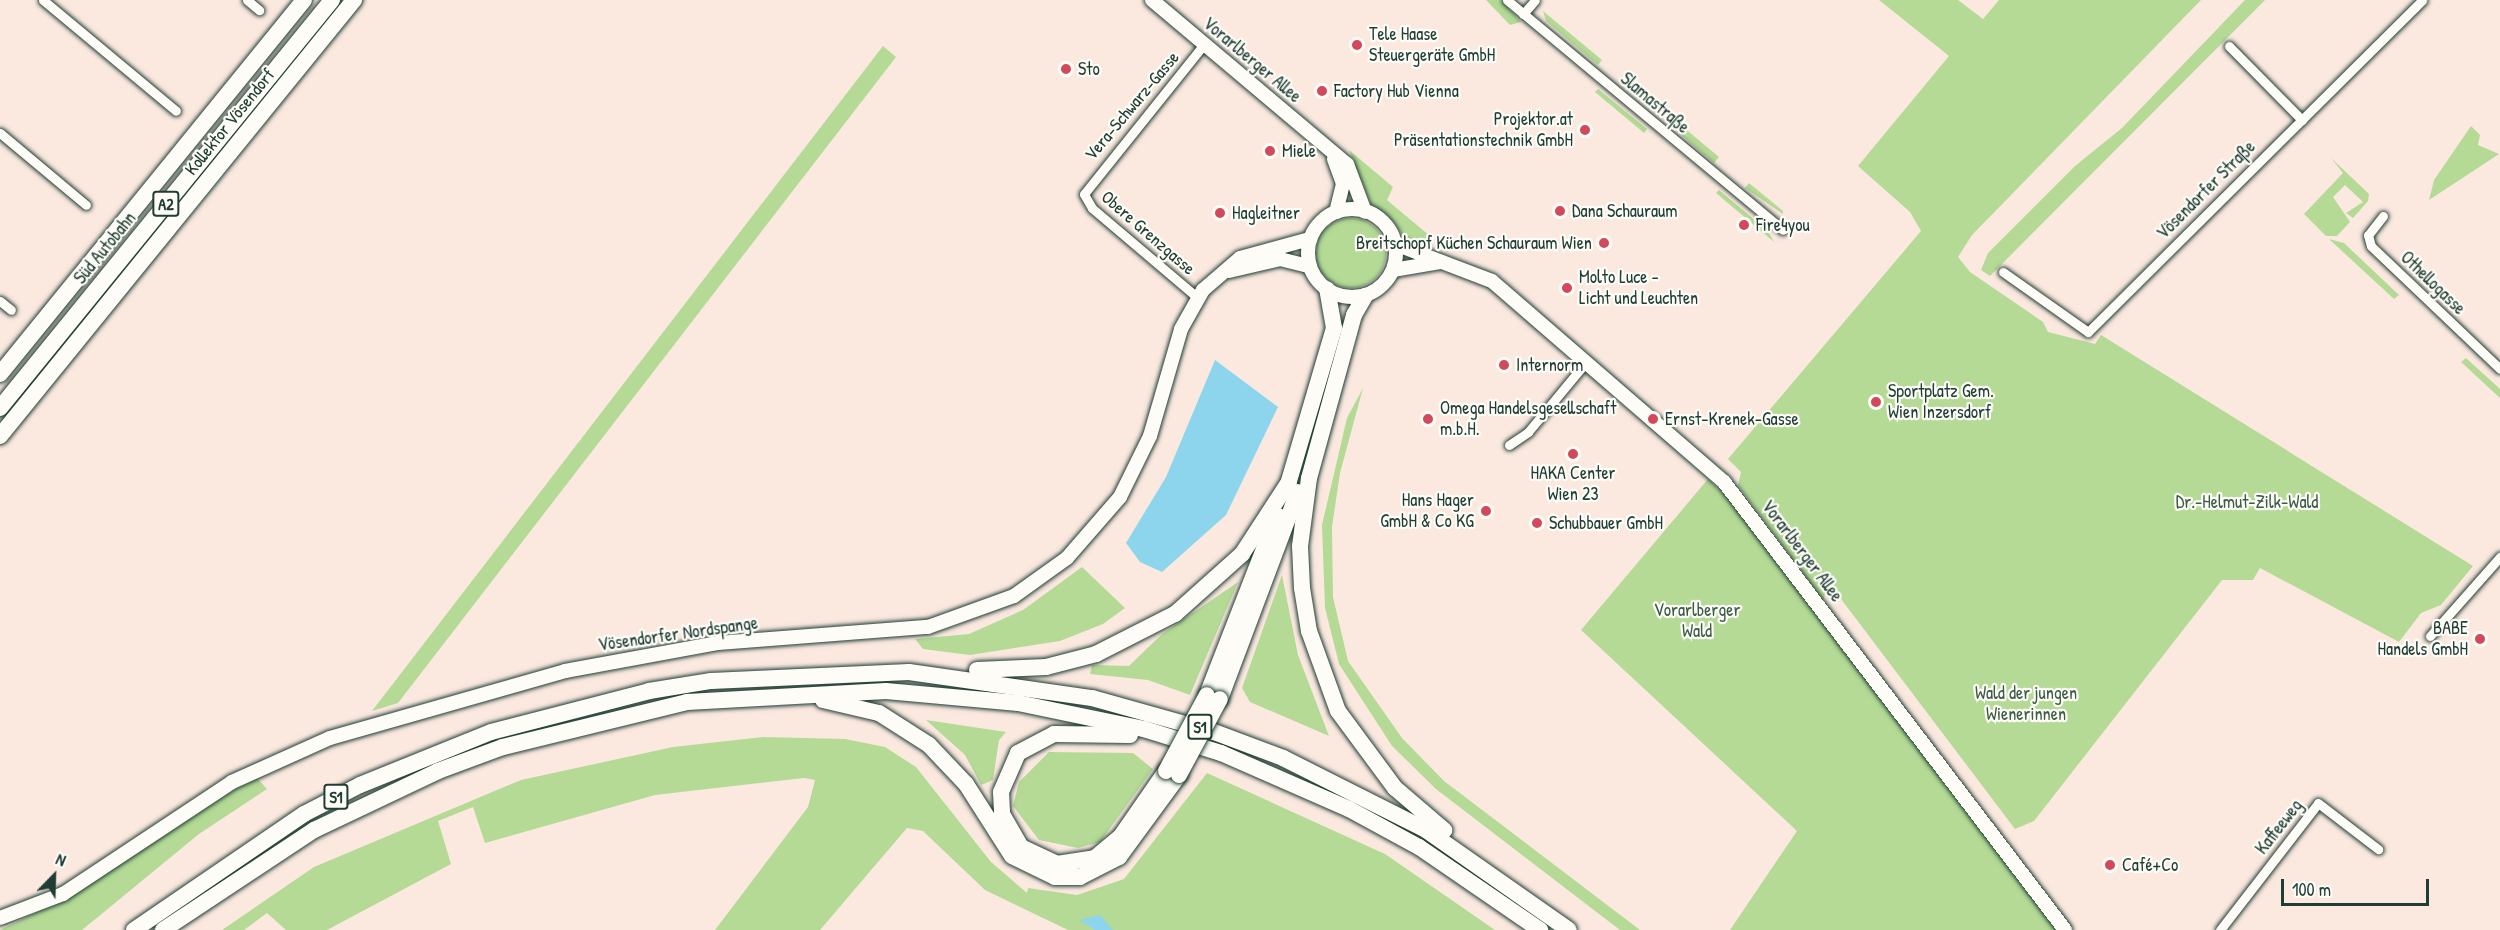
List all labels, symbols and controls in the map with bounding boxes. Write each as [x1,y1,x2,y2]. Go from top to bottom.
street label: Vorarlberger Allee [1198,13,1306,107]
place label: Tele Haase Steuergeräte GmbH [1369,24,1495,66]
marker: Tele Haase Steuergeräte GmbH [1350,38,1364,52]
street label: Vera-Schwarz-Gasse [1080,47,1184,165]
place label: Sto [1078,58,1100,80]
marker: Sto [1059,62,1073,76]
street label: Kollektor Vösendorf [180,64,280,180]
street label: Slamastraße [1616,68,1694,138]
place label: Factory Hub Vienna [1334,80,1459,102]
marker: Factory Hub Vienna [1315,84,1329,98]
place label: Projektor.at Präsentationstechnik GmbH [1394,109,1573,152]
marker: Projektor.at Präsentationstechnik GmbH [1578,123,1592,137]
street label: Vösendorfer Straße [2152,136,2260,244]
place label: Miele [1282,140,1316,162]
marker: Miele [1263,144,1277,158]
street label: Obere Grenzgasse [1097,186,1199,280]
road number: A2 [151,191,181,217]
place label: Dana Schauraum [1572,200,1677,222]
place label: Hagleitner [1232,202,1300,224]
marker: Dana Schauraum [1553,204,1567,218]
marker: Hagleitner [1213,206,1227,220]
street label: Süd Autobahn [69,208,141,288]
place label: Fire4you [1756,214,1810,236]
marker: Fire4you [1737,218,1751,232]
place label: Breitschopf Küchen Schauraum Wien [1356,232,1592,254]
marker: Breitschopf Küchen Schauraum Wien [1597,236,1611,250]
street label: Othellogasse [2396,247,2470,319]
place label: Molto Luce - Licht und Leuchten [1579,267,1698,310]
marker: Molto Luce - Licht und Leuchten [1560,281,1574,295]
place label: Internorm [1516,354,1583,376]
marker: Internorm [1497,358,1511,372]
place label: Sportplatz Gem. Wien Inzersdorf [1888,381,1994,424]
marker: Sportplatz Gem. Wien Inzersdorf [1869,395,1883,409]
place label: Omega Handelsgesellschaft m.b.H. [1440,398,1616,440]
place label: Ernst-Krenek-Gasse [1665,408,1799,430]
marker: Omega Handelsgesellschaft m.b.H. [1421,412,1435,426]
marker: Ernst-Krenek-Gasse [1646,412,1660,426]
marker: HAKA Center Wien 23 [1566,447,1580,461]
place label: HAKA Center Wien 23 [1531,463,1615,506]
place label: Hans Hager GmbH & Co KG [1380,490,1474,532]
park label: Dr.-Helmut-Zilk-Wald [2176,491,2318,513]
street label: Vorarlberger Allee [1757,496,1847,606]
marker: Hans Hager GmbH & Co KG [1479,504,1493,518]
place label: Schubbauer GmbH [1549,512,1663,534]
marker: Schubbauer GmbH [1530,516,1544,530]
park label: Vorarlberger Wald [1654,600,1740,642]
street label: Vösendorfer Nordspange [597,612,759,656]
place label: BABE Handels GmbH [2378,618,2468,660]
marker: BABE Handels GmbH [2473,632,2487,646]
park label: Wald der jungen Wienerinnen [1975,683,2077,726]
road number: S1 [1186,714,1214,740]
road number: S1 [322,784,350,810]
street label: Kaffeeweg [2251,795,2307,859]
north arrow [24,846,84,906]
text: N [53,848,69,871]
place label: Café+Co [2122,854,2178,876]
marker: Café+Co [2103,858,2117,872]
scale bar [2284,867,2432,905]
text: 100 m [2292,877,2331,902]

